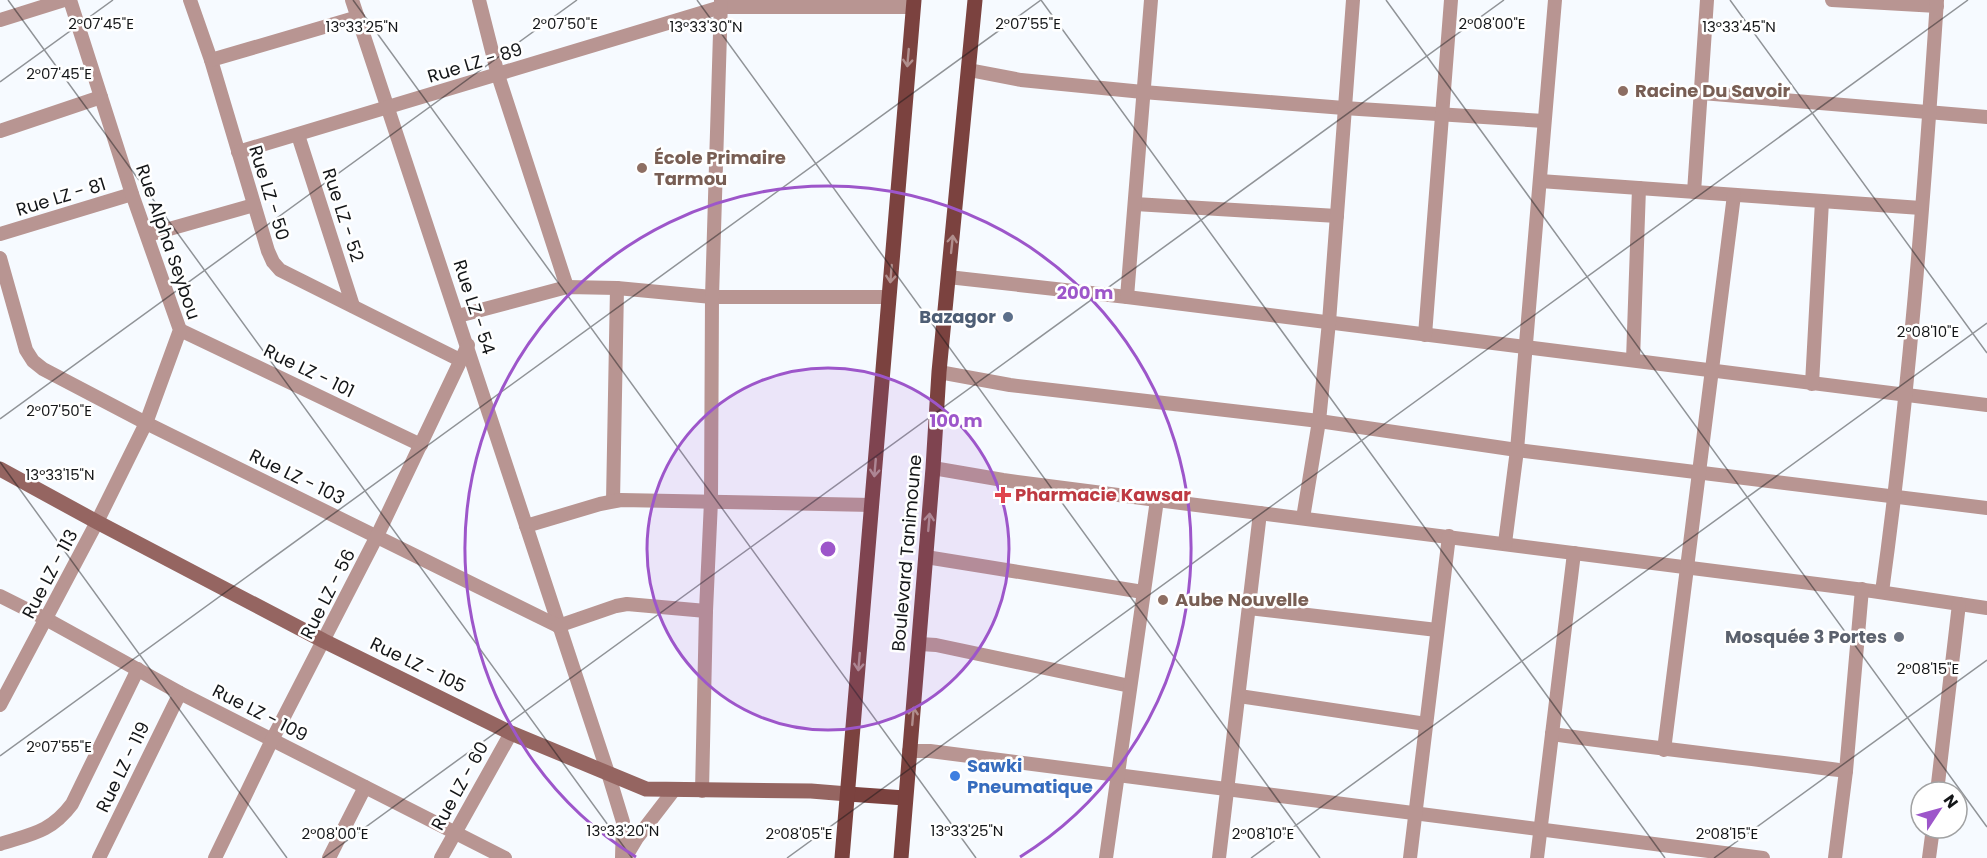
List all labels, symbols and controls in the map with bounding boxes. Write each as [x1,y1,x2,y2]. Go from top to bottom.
text: 2°07'45"E [68,13,134,34]
text: 2°07'50"E [532,13,598,34]
text: 2°07'55"E [995,13,1061,34]
text: 2°08'00"E [1459,13,1525,34]
text: 13°33'25"N [326,16,398,37]
text: 13°33'30"N [669,16,743,37]
text: 13°33'45"N [1702,16,1776,37]
street label: Rue LZ - 89 [424,36,525,89]
one-way arrow [902,48,913,68]
text: 2°07'45"E [26,63,92,84]
place label: Racine Du Savoir [1635,78,1791,103]
marker: Racine Du Savoir [1616,84,1630,98]
street label: Rue LZ - 50 [243,142,296,243]
place label: École Primaire Tarmou [654,145,786,191]
street label: Rue Alpha Seybou [130,161,207,323]
marker: École Primaire Tarmou [635,161,649,175]
street label: Rue LZ - 52 [317,165,370,265]
street label: Rue LZ - 81 [13,171,109,222]
one-way arrow [947,234,958,254]
street label: Rue LZ - 54 [447,256,502,357]
one-way arrow [885,263,896,283]
text: 200 m [1057,280,1113,305]
place label: Bazagor [919,304,996,329]
marker: Bazagor [1001,310,1015,324]
text: 2°08'10"E [1897,321,1959,342]
street label: Rue LZ - 101 [260,338,359,403]
text: 2°07'50"E [26,400,92,421]
text: 100 m [929,408,983,433]
street label: Rue LZ - 103 [245,443,349,510]
street label: Boulevard Tanimoune [885,453,928,653]
one-way arrow [869,457,880,477]
text: 13°33'15"N [26,464,95,485]
place label: Pharmacie Kawsar [1015,482,1191,507]
marker: Pharmacie Kawsar [996,488,1010,502]
one-way arrow [924,512,935,532]
street label: Rue LZ - 113 [16,525,84,623]
centre of rings [818,539,838,559]
street label: Rue LZ - 56 [294,544,361,643]
place label: Aube Nouvelle [1175,587,1309,612]
marker: Aube Nouvelle [1156,593,1170,607]
place label: Mosquée 3 Portes [1725,624,1887,649]
marker: Mosquée 3 Portes [1892,630,1906,644]
street label: Rue LZ - 105 [366,631,470,699]
one-way arrow [853,652,864,672]
text: 2°08'15"E [1897,658,1959,679]
street label: Rue LZ - 109 [208,678,312,747]
one-way arrow [908,707,919,726]
street label: Rue LZ - 119 [90,717,155,816]
text: 2°07'55"E [26,736,92,757]
street label: Rue LZ - 60 [425,737,494,835]
place label: Sawki Pneumatique [967,753,1093,799]
marker: Sawki Pneumatique [948,769,962,783]
north arrow [1909,780,1969,840]
text: N [1938,790,1964,813]
text: 13°33'20"N [587,820,659,841]
text: 13°33'25"N [931,820,1003,841]
text: 2°08'00"E [302,823,368,844]
text: 2°08'05"E [766,823,832,844]
text: 2°08'10"E [1232,823,1294,844]
text: 2°08'15"E [1696,823,1758,844]

